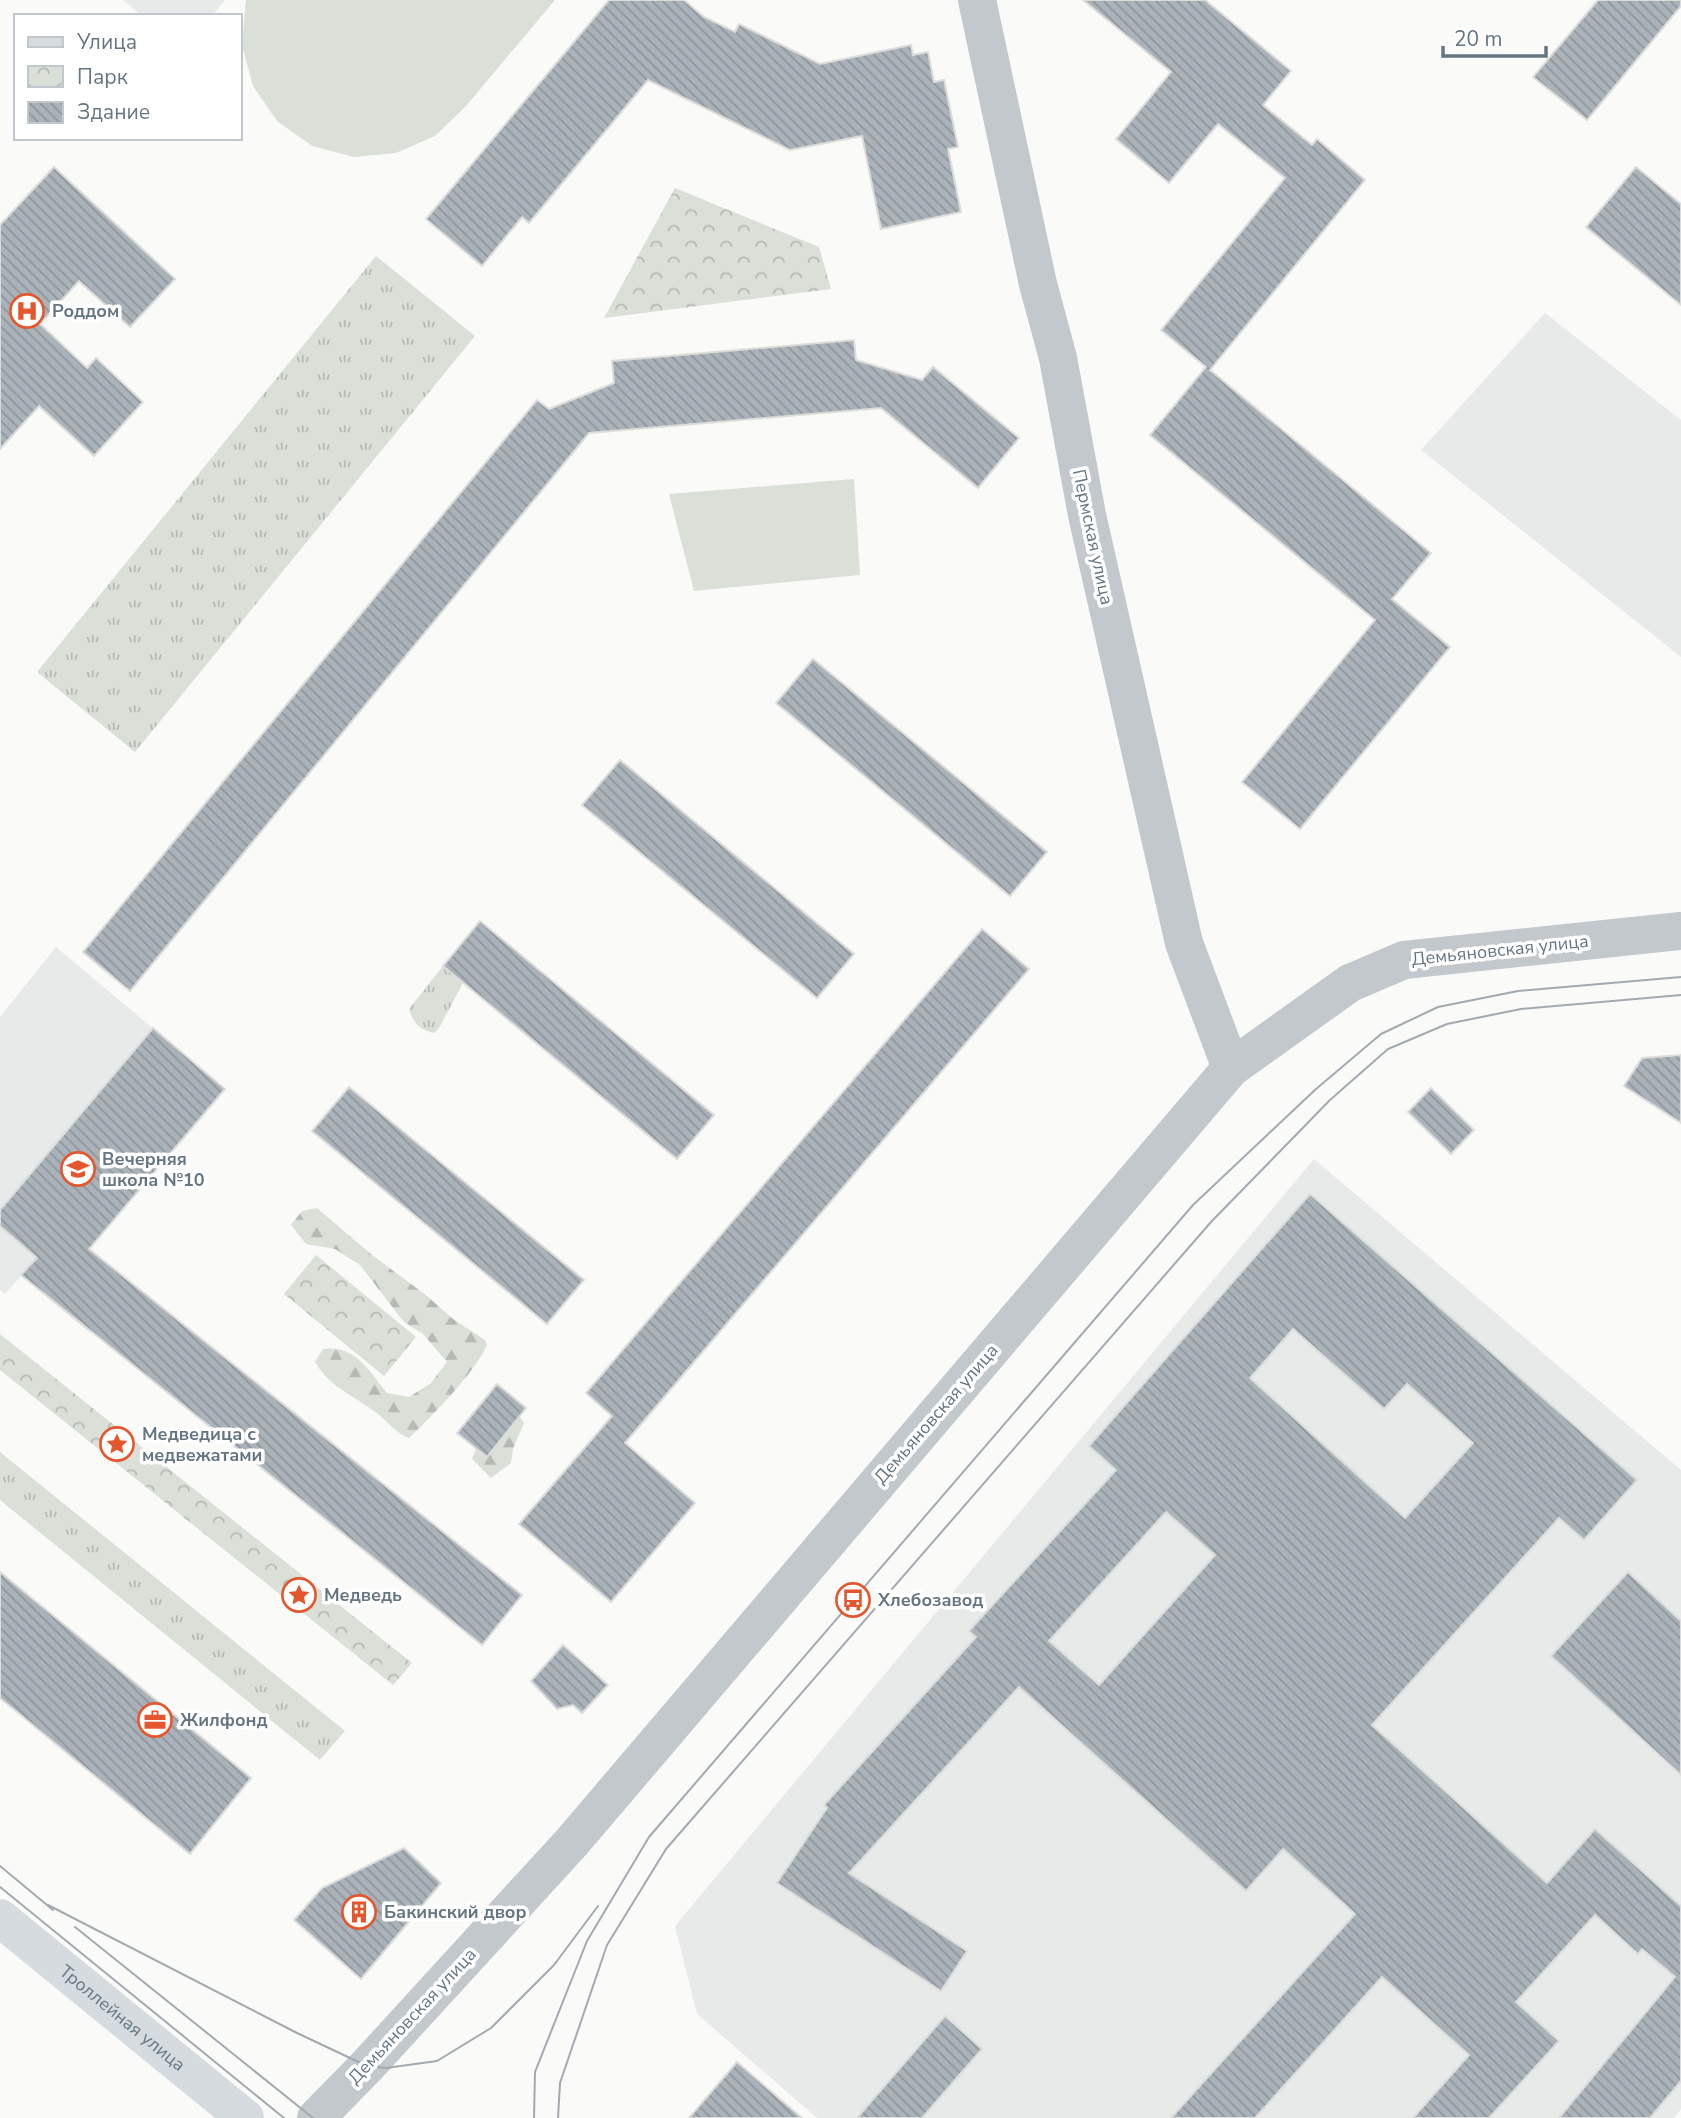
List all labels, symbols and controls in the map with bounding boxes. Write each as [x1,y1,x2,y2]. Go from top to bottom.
legend [14,14,242,140]
scale bar [1443,14,1546,58]
text: 20 m [1454,25,1503,53]
text: Улица [76,28,137,56]
text: Парк [77,63,129,91]
text: Здание [77,98,150,126]
hospital icon: Роддом [8,292,46,330]
place label: Роддом [52,299,119,323]
street label: Пермская улица [1067,467,1119,607]
street label: Демьяновская улица [1410,929,1590,971]
place label: Вечерняя школа №10 [102,1147,205,1192]
school or university icon: Вечерняя школа №10 [59,1150,97,1188]
street label: Демьяновская улица [869,1339,1003,1489]
place label: Медведица с медвежатами [142,1422,262,1467]
place icon: Медведица с медвежатами [98,1425,136,1463]
place icon: Медведь [280,1576,318,1614]
bus stop icon: Хлебозавод [834,1581,872,1619]
place label: Медведь [324,1583,402,1607]
place label: Хлебозавод [877,1588,984,1612]
office icon: Жилфонд [136,1701,174,1739]
place label: Жилфонд [180,1708,268,1732]
building icon: Бакинский двор [340,1893,378,1931]
place label: Бакинский двор [384,1900,527,1924]
street label: Демьяновская улица [343,1943,481,2089]
street label: Троллейная улица [54,1959,190,2077]

